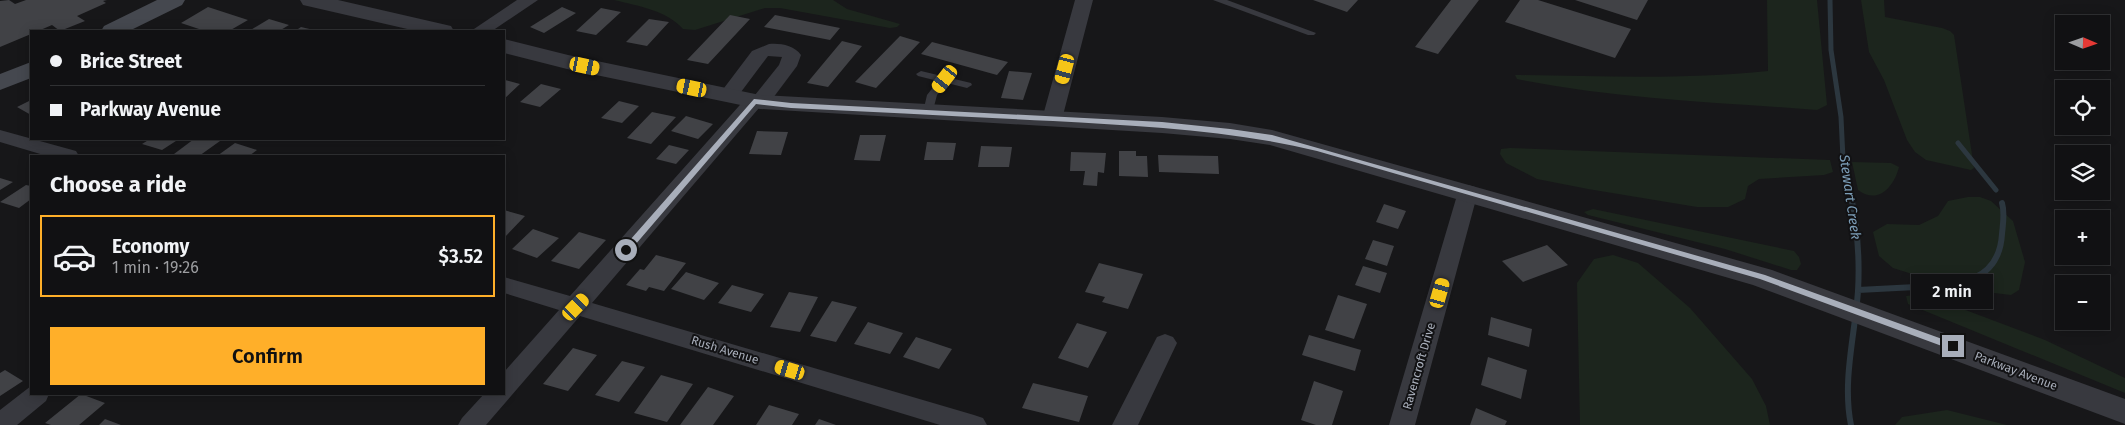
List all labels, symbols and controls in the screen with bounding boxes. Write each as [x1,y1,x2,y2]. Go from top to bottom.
north arrow [2055,15,2110,70]
map controls [2055,15,2110,330]
text: Brice Street [80,50,182,73]
car [1053,53,1076,85]
car [568,56,601,76]
car [929,63,960,95]
car [675,78,708,98]
button: locate [2055,80,2110,135]
text: Parkway Avenue [80,98,221,121]
button: layers [2055,145,2110,200]
water label: Stewart Creek [1835,152,1864,241]
text: Choose a ride [50,171,186,198]
button: + [2055,210,2110,265]
icon: car [52,234,97,279]
text: Economy [112,235,189,258]
route start [615,239,637,261]
text: $3.52 [439,245,483,268]
text: 1 min · 19:26 [112,258,199,277]
callout: 2 min [1912,274,1994,308]
button: − [2055,275,2110,330]
car [1428,277,1451,309]
text: 2 min [1932,282,1972,301]
car [560,291,591,323]
street label: Ravencroft Drive [1400,321,1438,411]
button: Confirm [50,327,485,385]
street label: Rush Avenue [690,333,760,367]
route end [1942,335,1964,357]
street label: Parkway Avenue [1973,349,2059,393]
car [773,358,806,382]

